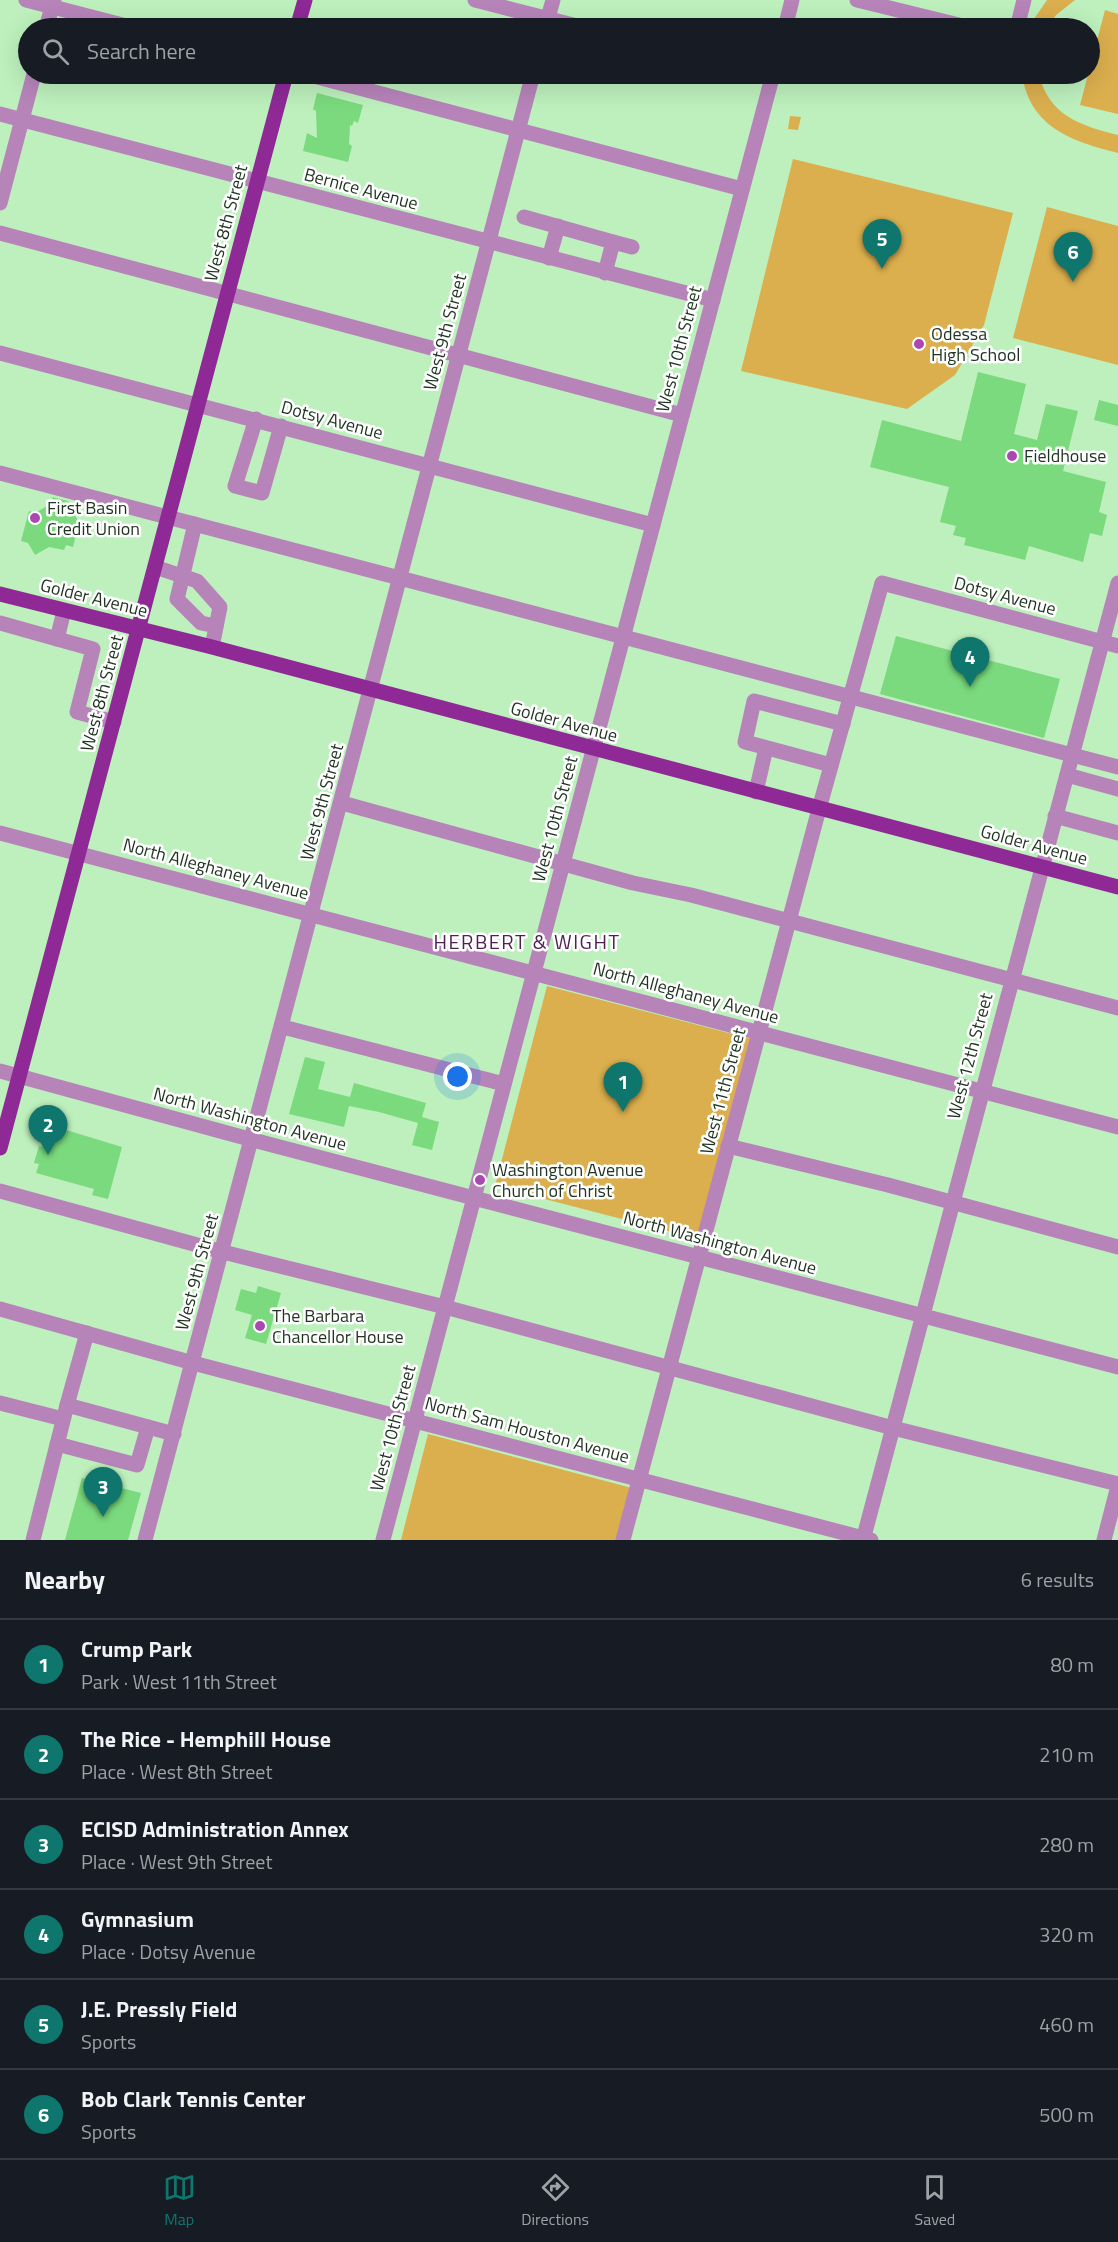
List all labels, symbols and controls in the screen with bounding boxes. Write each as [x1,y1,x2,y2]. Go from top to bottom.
search box [18,18,1100,84]
text: Search here [87,34,196,68]
icon: search [39,35,72,68]
street label: Bernice Avenue [301,160,421,217]
street label: West 8th Street [197,161,254,284]
pin: 5 [862,220,902,269]
pin: 6 [1054,232,1092,282]
street label: West 9th Street [416,270,473,393]
street label: West 10th Street [649,282,709,415]
place label: Odessa High School [931,320,1020,368]
marker: Odessa High School [912,337,926,351]
street label: Dotsy Avenue [278,393,386,446]
place label: Fieldhouse [1024,442,1106,469]
marker: Fieldhouse [1005,449,1019,463]
place label: First Basin Credit Union [47,494,140,542]
marker: First Basin Credit Union [28,511,42,525]
street label: Dotsy Avenue [951,569,1059,622]
street label: Golder Avenue [38,571,151,624]
street label: West 8th Street [73,631,130,754]
pin: 4 [950,638,990,687]
street label: Golder Avenue [508,694,621,749]
street label: West 9th Street [293,740,350,863]
street label: West 10th Street [525,752,585,885]
street label: Golder Avenue [978,817,1091,872]
street label: North Alleghaney Avenue [120,831,312,906]
district label: HERBERT & WIGHT [434,926,620,957]
street label: North Alleghaney Avenue [590,955,782,1030]
street label: West 12th Street [940,989,1000,1122]
street label: West 11th Street [693,1024,753,1157]
your location [443,1062,472,1091]
pin: 1 [604,1062,642,1112]
street label: North Washington Avenue [150,1080,350,1157]
pin: 2 [28,1106,68,1155]
place label: Washington Avenue Church of Christ [492,1156,643,1204]
marker: Washington Avenue Church of Christ [473,1173,487,1187]
street label: North Washington Avenue [620,1204,820,1281]
street label: West 9th Street [168,1210,225,1333]
place label: The Barbara Chancellor House [272,1302,404,1350]
marker: The Barbara Chancellor House [253,1319,267,1333]
street label: West 10th Street [363,1361,423,1494]
street label: North Sam Houston Avenue [422,1389,632,1470]
pin: 3 [84,1468,122,1517]
text: Nearby [24,1560,105,1599]
text: 6 results [1021,1564,1094,1595]
text: Crump Park [81,1632,192,1666]
text: 1 [38,1649,49,1680]
text: 80 m [1050,1649,1094,1680]
text: Park · West 11th Street [81,1666,277,1697]
text: The Rice - Hemphill House [81,1722,331,1756]
text: 2 [38,1739,49,1770]
text: 210 m [1039,1739,1094,1770]
text: Place · West 8th Street [81,1756,272,1787]
text: ECISD Administration Annex [81,1812,349,1846]
text: 3 [38,1829,49,1860]
text: 280 m [1039,1829,1094,1860]
text: Place · West 9th Street [81,1846,272,1877]
text: Gymnasium [81,1902,194,1936]
text: 4 [38,1919,49,1950]
text: 320 m [1039,1919,1094,1950]
text: Place · Dotsy Avenue [81,1936,256,1967]
text: J.E. Pressly Field [81,1992,237,2026]
text: 5 [38,2009,49,2040]
text: 460 m [1039,2009,1094,2040]
text: Sports [81,2026,136,2057]
text: Bob Clark Tennis Center [81,2082,305,2116]
text: 6 [38,2099,49,2130]
text: 500 m [1039,2099,1094,2130]
text: Sports [81,2116,136,2147]
tab: Map [163,2171,196,2231]
tab: Directions [521,2171,589,2231]
tab: Saved [915,2171,955,2231]

